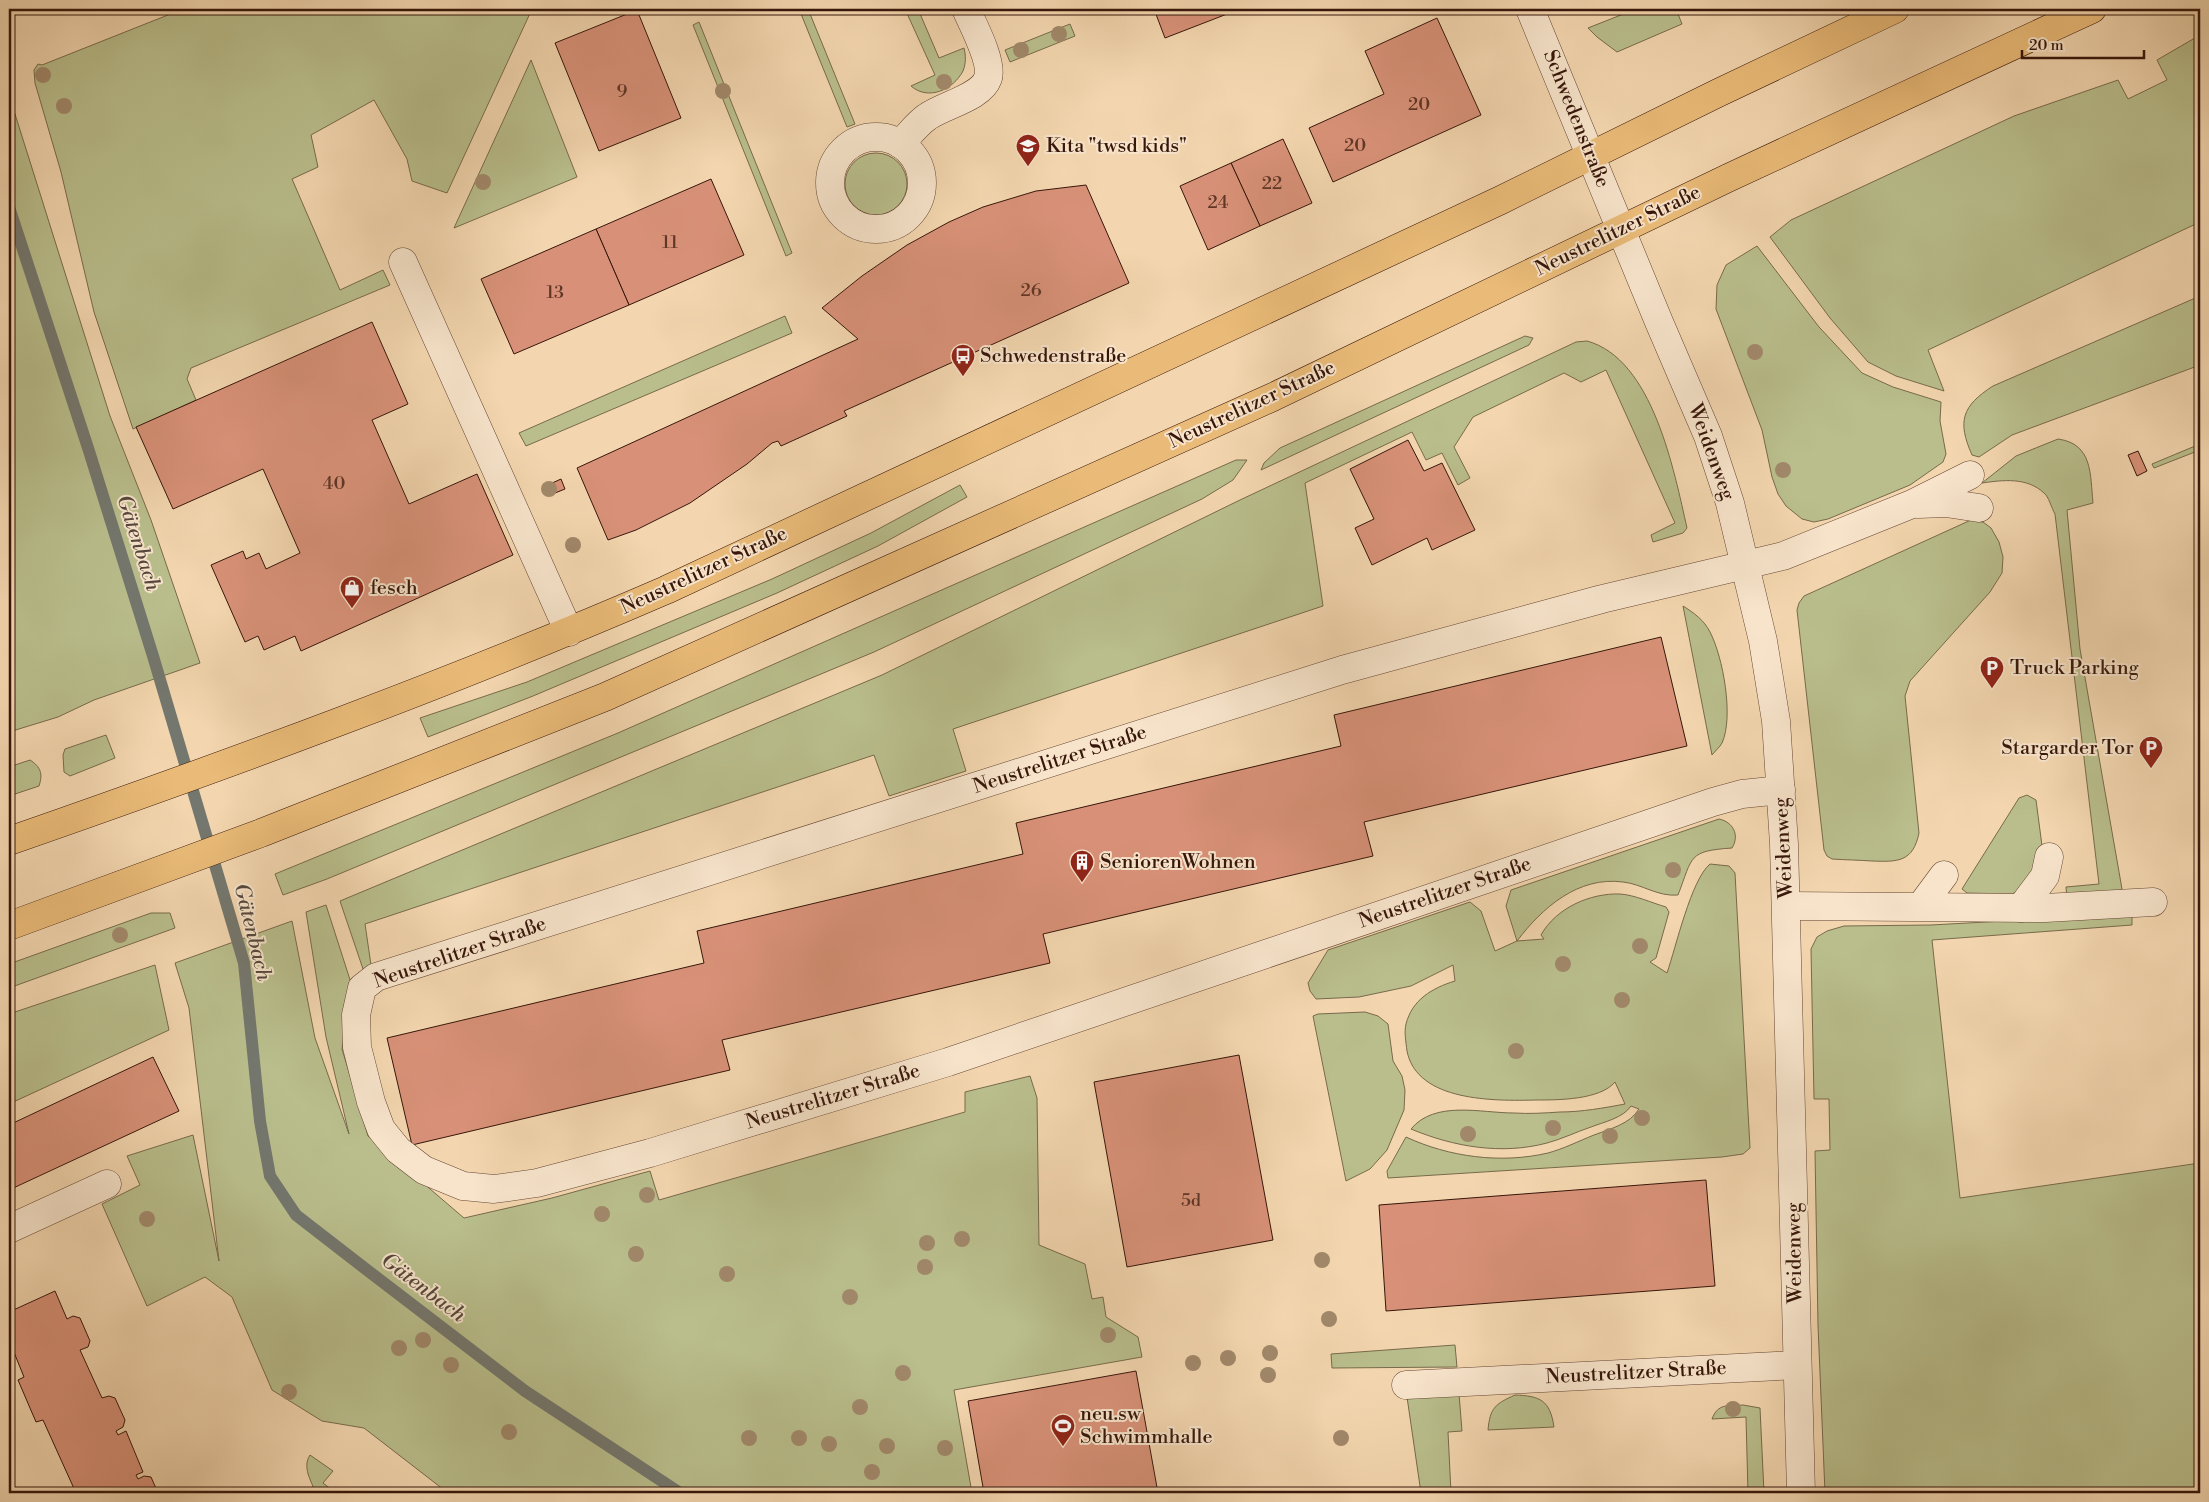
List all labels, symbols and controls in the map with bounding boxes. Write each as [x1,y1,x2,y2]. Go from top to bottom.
scale bar [2022,28,2144,60]
text: 20 m [2029,36,2064,55]
street label: Schwedenstraße [1537,46,1615,192]
house number: 9 [617,80,628,103]
house number: 20 [1408,93,1430,116]
school or university icon: Kita "twsd kids" [1015,133,1041,167]
place label: Kita "twsd kids" [1046,134,1187,159]
house number: 20 [1344,134,1366,157]
house number: 22 [1262,172,1282,195]
street label: Neustrelitzer Straße [1531,180,1705,282]
house number: 24 [1207,191,1229,214]
house number: 11 [662,231,678,254]
house number: 26 [1020,279,1042,302]
house number: 13 [546,281,564,304]
bus stop icon: Schwedenstraße [950,343,976,377]
place label: Schwedenstraße [980,344,1126,369]
street label: Neustrelitzer Straße [1165,355,1339,455]
street label: Weidenweg [1682,399,1740,504]
house number: 40 [323,472,345,495]
water label: Gätenbach [110,492,166,595]
street label: Neustrelitzer Straße [617,521,791,621]
shop icon: fesch [339,575,365,609]
place label: fesch [370,576,418,601]
parking icon: Truck Parking [1979,655,2005,689]
place label: Truck Parking [2010,656,2140,681]
street label: Neustrelitzer Straße [970,720,1150,800]
parking icon: Stargarder Tor [2138,735,2164,769]
place label: Stargarder Tor [2001,736,2134,761]
street label: Weidenweg [1769,796,1799,900]
building icon: SeniorenWohnen [1069,849,1095,883]
place label: SeniorenWohnen [1100,850,1256,875]
street label: Neustrelitzer Straße [1355,852,1535,934]
water label: Gätenbach [227,881,277,984]
street label: Neustrelitzer Straße [370,912,550,994]
street label: Neustrelitzer Straße [743,1059,923,1135]
house number: 5d [1181,1189,1202,1212]
street label: Weidenweg [1782,1202,1808,1305]
water label: Gätenbach [375,1248,471,1329]
street label: Neustrelitzer Straße [1545,1356,1727,1390]
place label: neu.sw Schwimmhalle [1080,1402,1213,1450]
sports icon: neu.sw Schwimmhalle [1050,1413,1076,1447]

